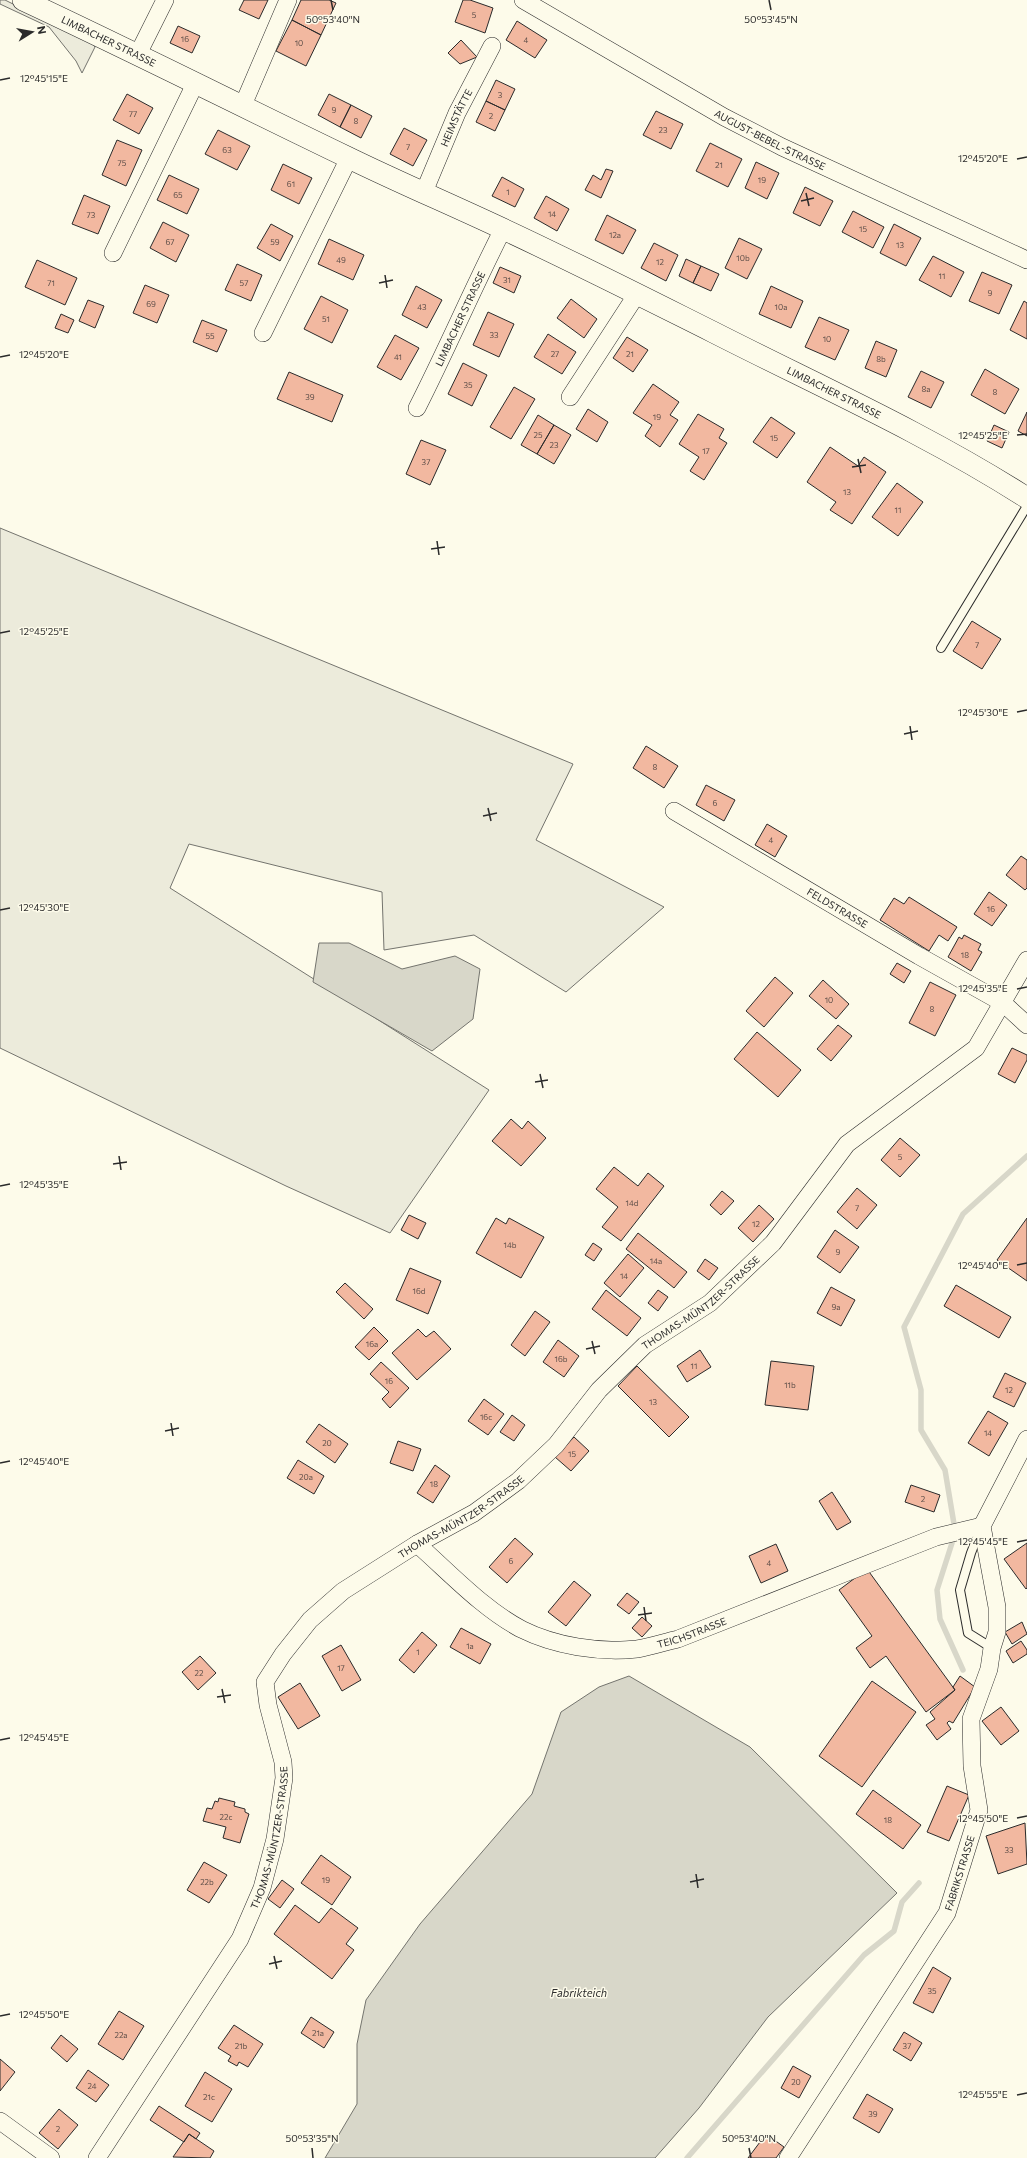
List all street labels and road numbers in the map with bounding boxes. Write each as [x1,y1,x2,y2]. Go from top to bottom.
street label: LIMBACHER STRASSE [60,13,158,69]
street label: HEIMSTÄTTE [438,87,475,148]
street label: AUGUST-BEBEL-STRASSE [712,107,828,172]
street label: LIMBACHER STRASSE [432,269,487,368]
street label: LIMBACHER STRASSE [785,364,883,421]
street label: FELDSTRASSE [805,885,870,930]
street label: THOMAS-MÜNTZER-STRASSE [639,1253,762,1352]
street label: THOMAS-MÜNTZER-STRASSE [396,1473,526,1560]
street label: TEICHSTRASSE [656,1614,728,1650]
street label: THOMAS-MÜNTZER-STRASSE [248,1766,290,1911]
street label: FABRIKSTRASSE [942,1834,977,1912]

